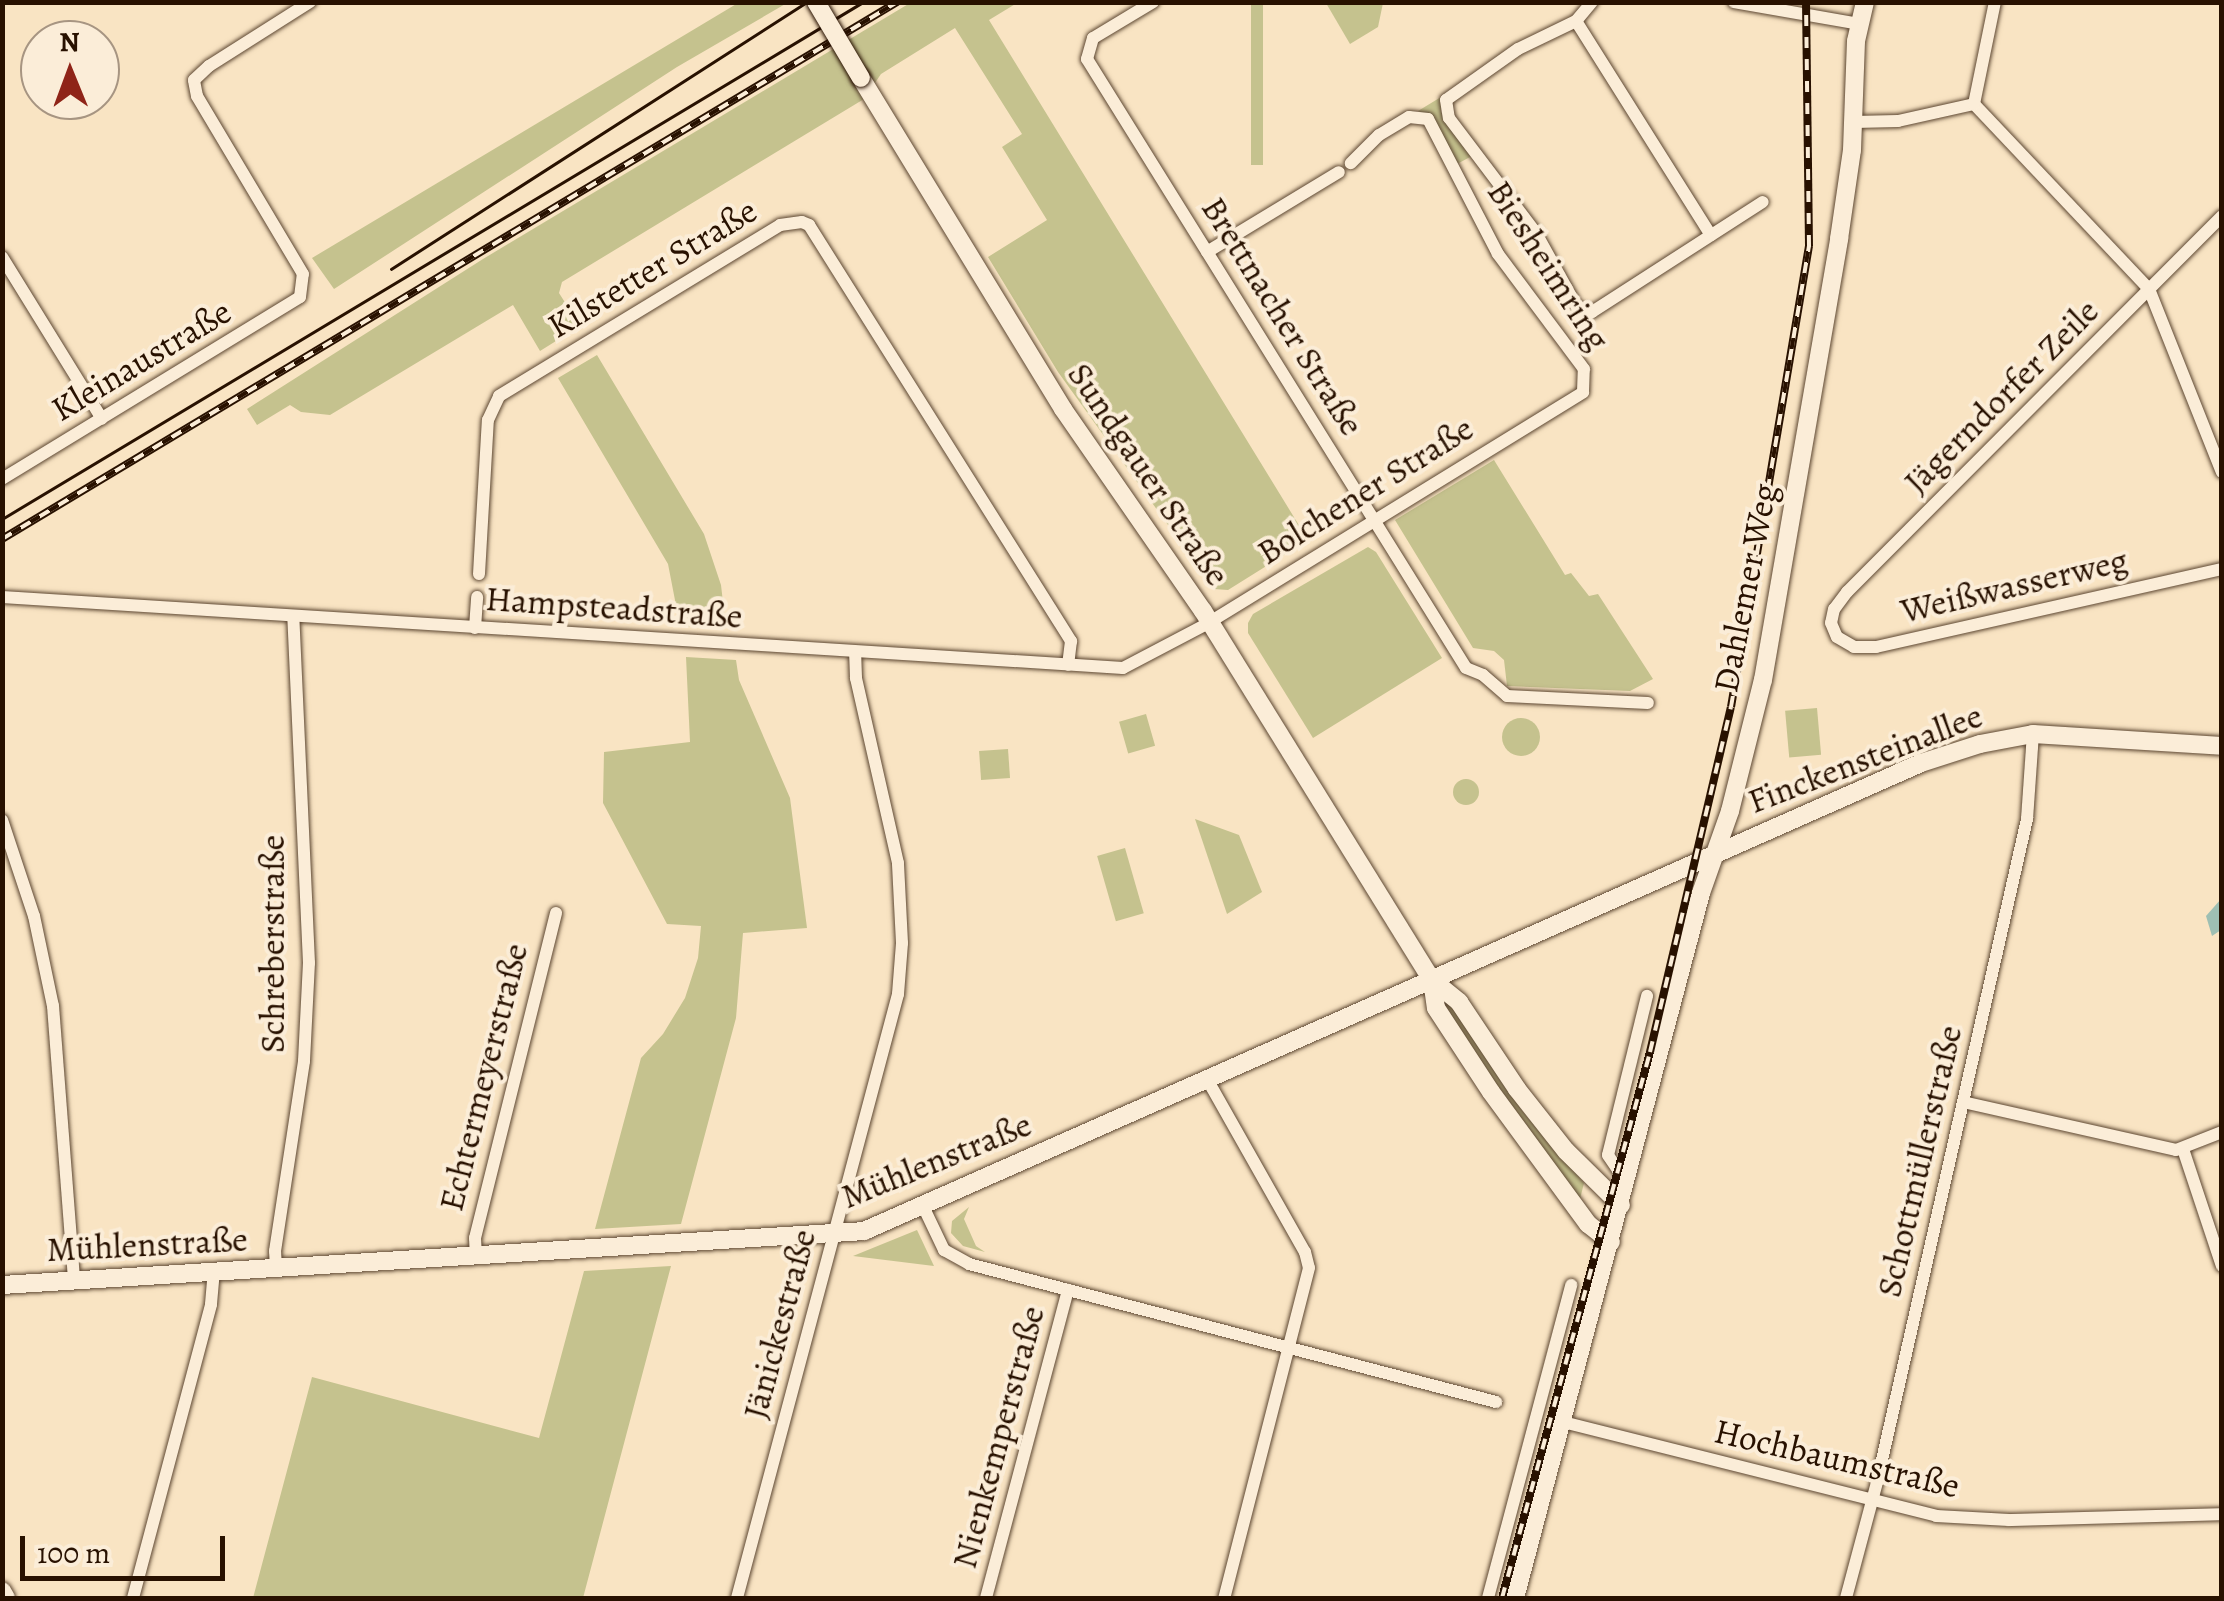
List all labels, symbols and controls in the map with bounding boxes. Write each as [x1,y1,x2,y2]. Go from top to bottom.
north arrow [20,20,120,120]
text: N [59,23,80,61]
street label: Biesheimring [1479,172,1619,358]
street label: Kilstetter Straße [540,189,764,347]
street label: Brettnacher Straße [1193,189,1373,443]
street label: Kleinaustraße [44,290,238,430]
street label: Jägerndorfer Zeile [1895,290,2107,502]
street label: Sundgauer Straße [1059,355,1239,593]
street label: Bolchener Straße [1249,407,1481,573]
street label: Dahlemer Weg [1704,480,1786,696]
street label: Weißwasserweg [1897,539,2131,631]
street label: Hampsteadstraße [484,577,744,637]
street label: Finckensteinallee [1742,694,1988,822]
street label: Schreberstraße [251,835,293,1053]
street label: Echtermeyerstraße [429,939,537,1215]
street label: Schottmüllerstraße [1867,1021,1971,1301]
street label: Mühlenstraße [835,1103,1037,1217]
street label: Mühlenstraße [45,1218,249,1270]
street label: Jänickestraße [734,1225,824,1423]
street label: Nienkemperstraße [943,1301,1053,1573]
street label: Hochbaumstraße [1710,1409,1964,1507]
scale bar [25,1516,230,1578]
text: 100 m [37,1533,110,1573]

